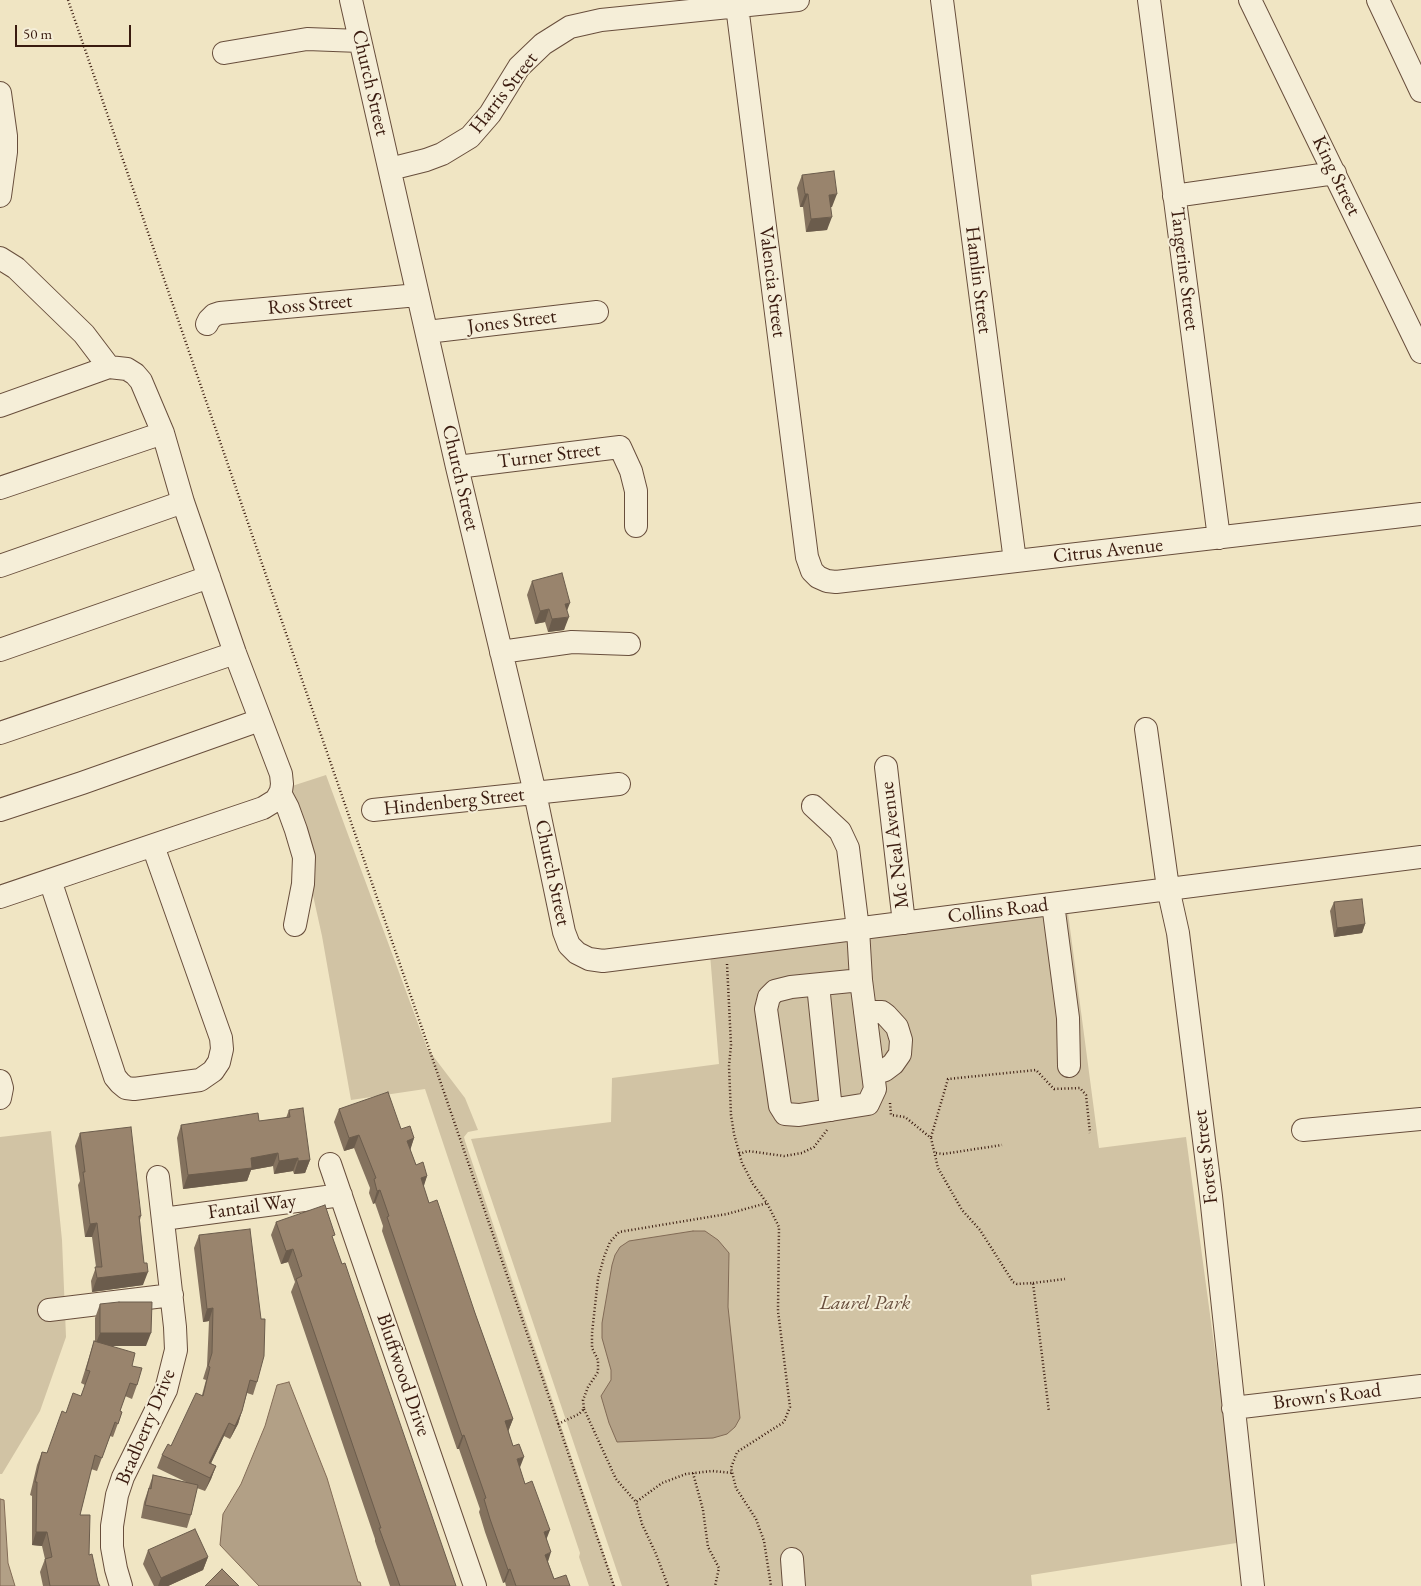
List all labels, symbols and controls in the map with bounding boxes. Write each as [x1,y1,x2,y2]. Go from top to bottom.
scale bar [18,15,134,47]
text: 50 m [23,24,52,43]
street label: Church Street [346,28,394,138]
street label: Harris Street [465,47,543,139]
street label: King Street [1306,132,1366,220]
street label: Tangerine Street [1165,206,1203,332]
street label: Valencia Street [753,225,791,339]
street label: Hamlin Street [960,225,996,335]
street label: Ross Street [267,289,353,321]
street label: Jones Street [466,305,558,339]
street label: Church Street [436,423,484,533]
street label: Turner Street [496,438,602,474]
street label: Citrus Avenue [1052,533,1164,569]
street label: Mc Neal Avenue [875,780,915,910]
street label: Hindenberg Street [382,783,526,821]
street label: Church Street [529,818,575,928]
street label: Collins Road [946,893,1050,929]
street label: Forest Street [1188,1109,1224,1205]
street label: Fantail Way [206,1189,298,1225]
park label: Laurel Park [819,1292,911,1316]
street label: Bluffwood Drive [371,1310,435,1440]
street label: Bradberry Drive [111,1365,181,1489]
street label: Brown's Road [1272,1378,1382,1416]

